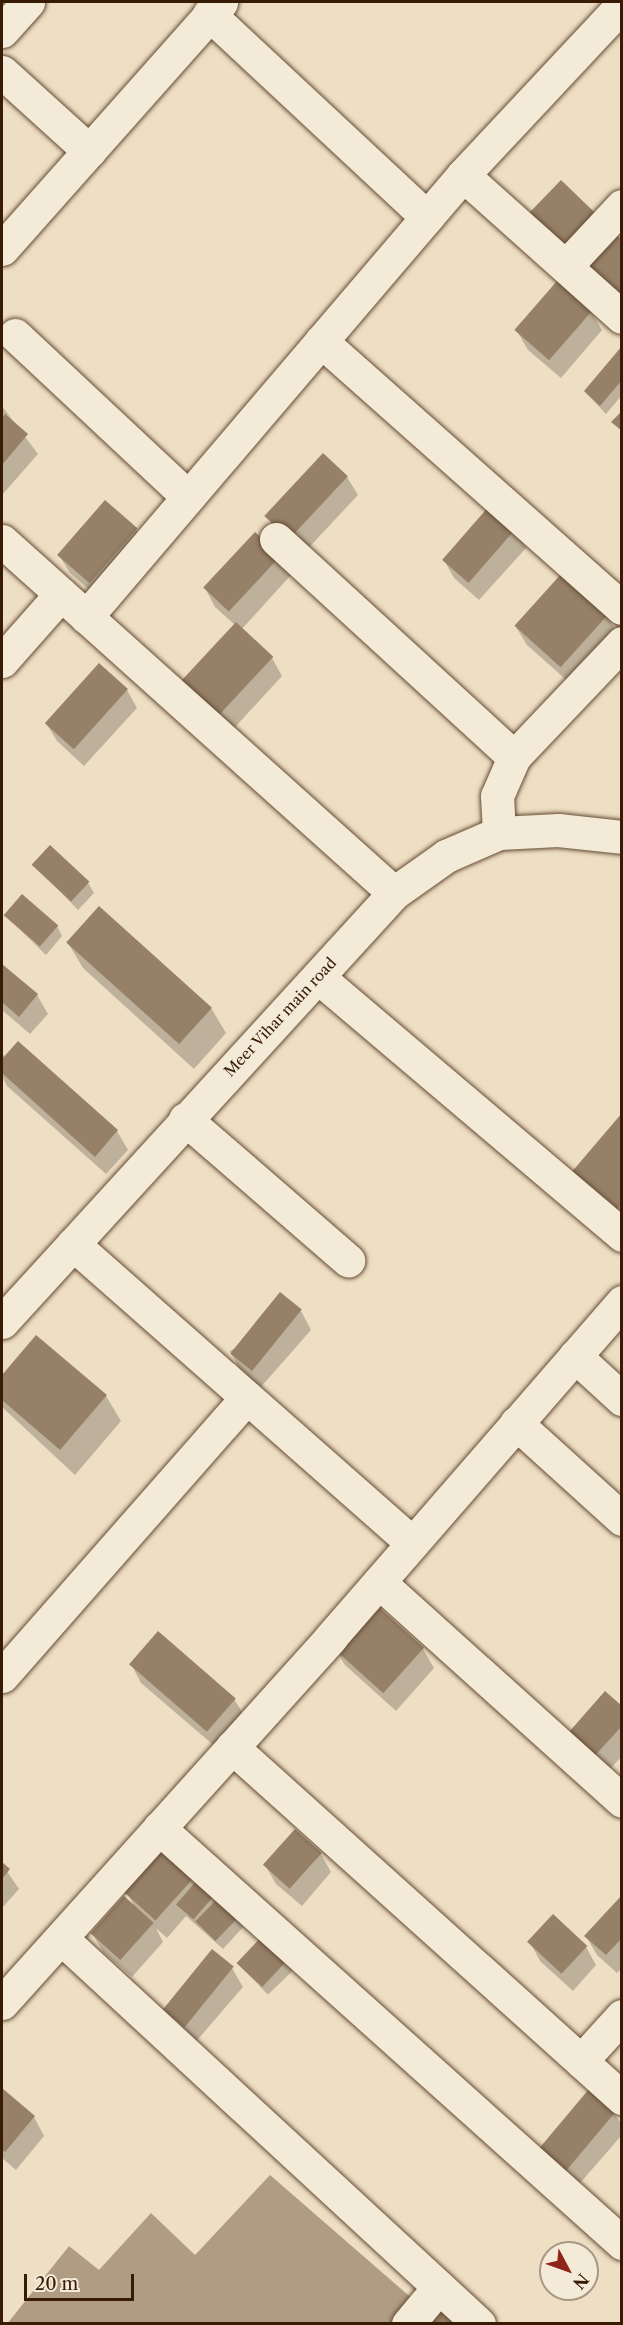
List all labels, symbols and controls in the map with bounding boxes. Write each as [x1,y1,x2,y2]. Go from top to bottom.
street label: Meer Vihar main road [220,953,340,1081]
north arrow [539,2241,599,2301]
scale bar [27,2262,136,2300]
text: N [569,2270,593,2293]
text: 20 m [35,2273,78,2295]

